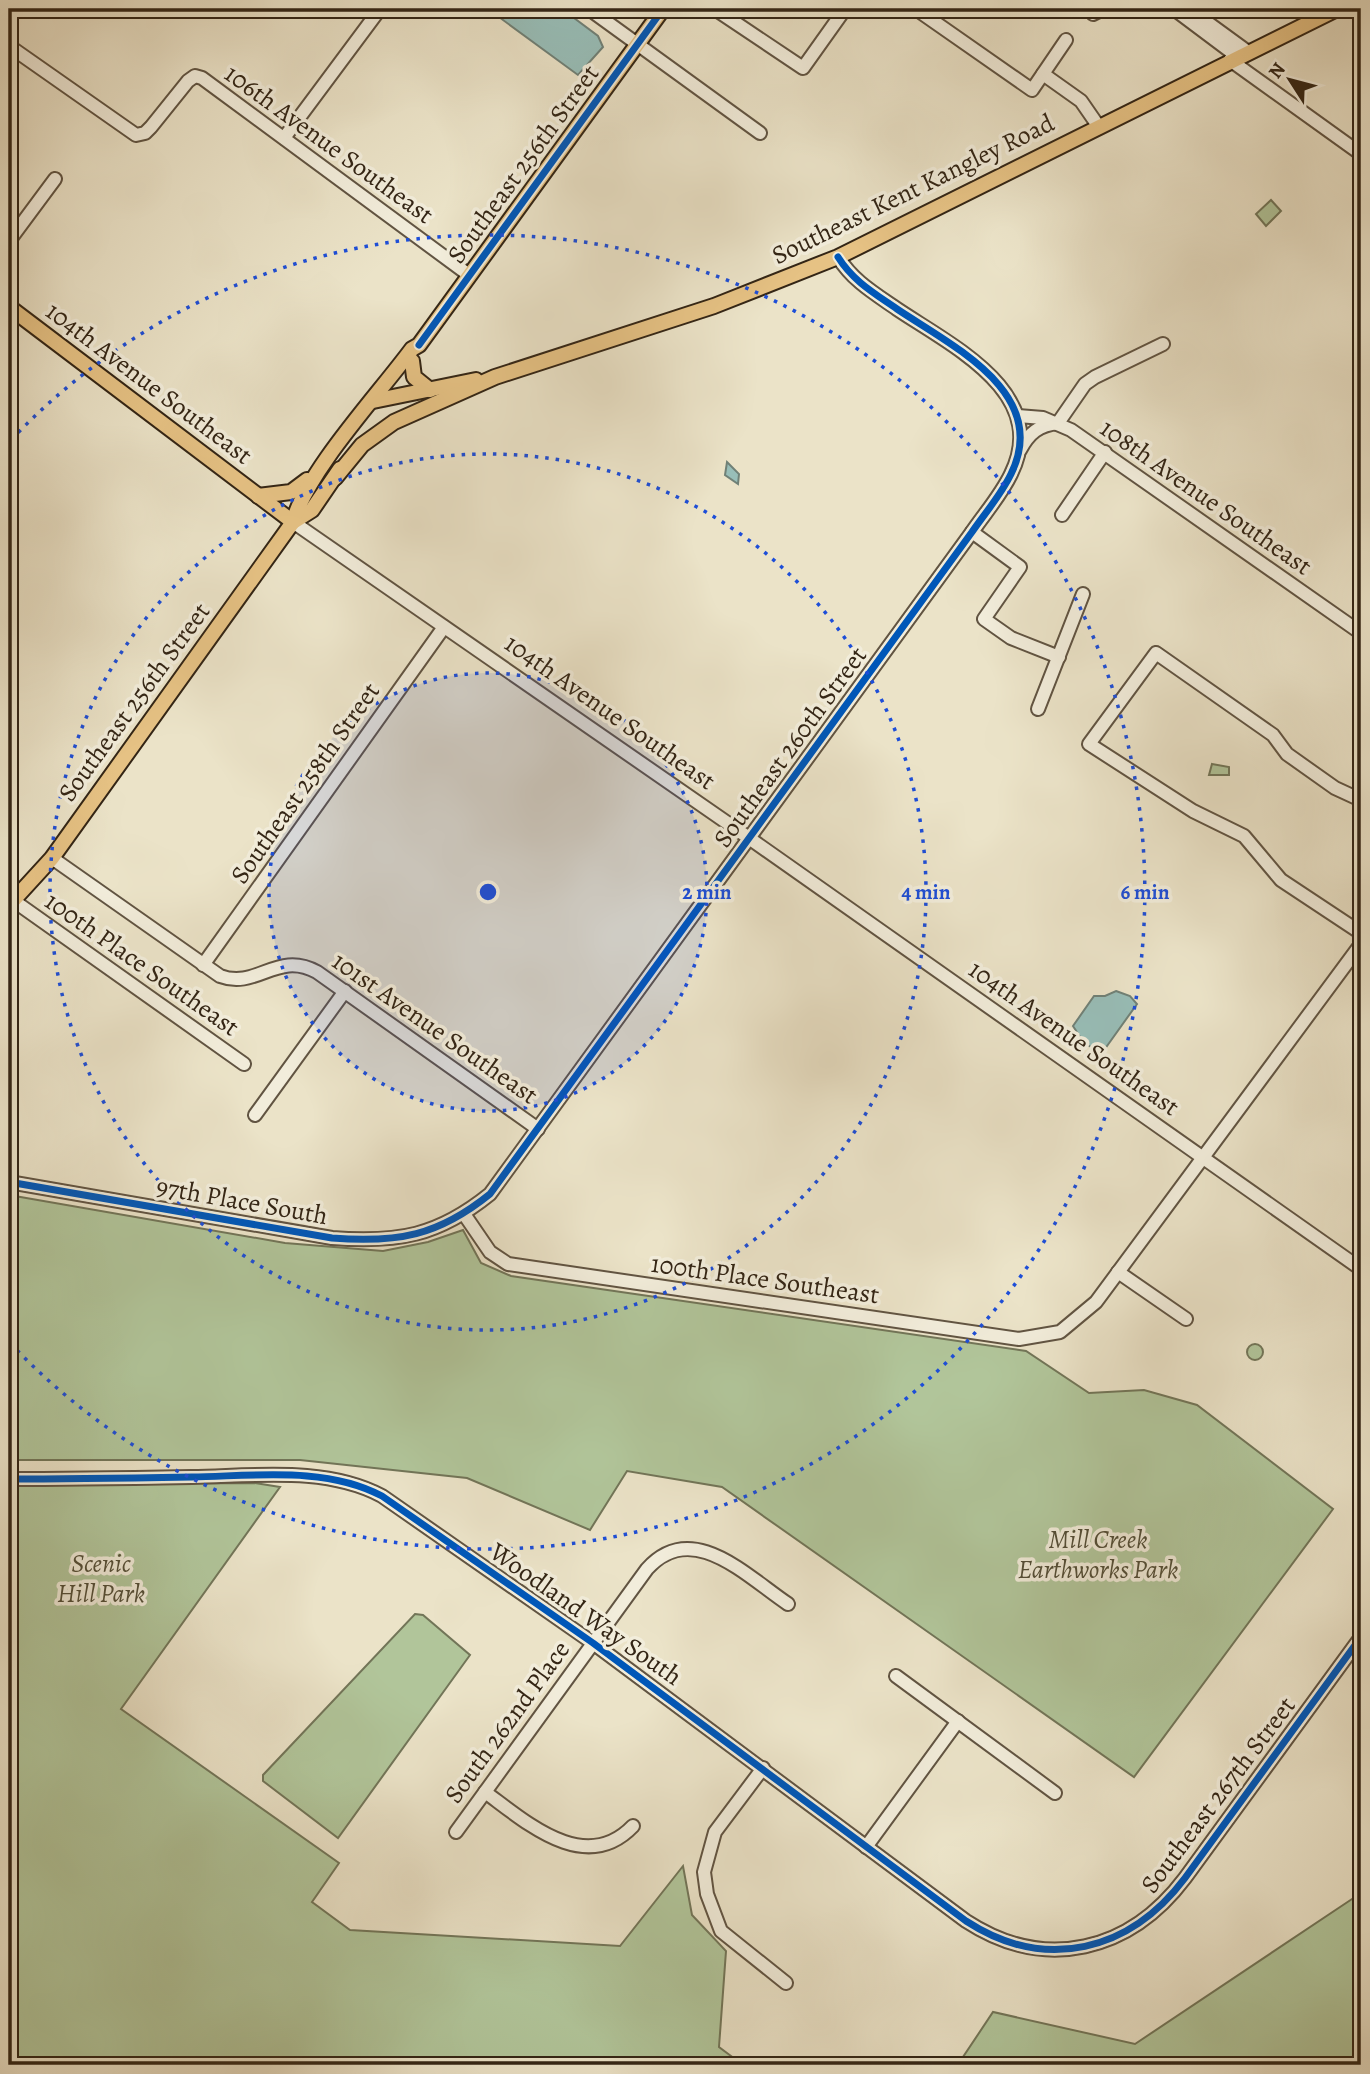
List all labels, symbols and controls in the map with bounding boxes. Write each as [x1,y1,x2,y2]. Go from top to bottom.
north arrow [1254,46,1324,116]
street label: 106th Avenue Southeast [217,56,441,232]
street label: Southeast 256th Street [439,57,607,270]
text: N [1262,57,1292,84]
street label: Southeast Kent Kangley Road [766,105,1060,273]
street label: 104th Avenue Southeast [39,294,260,473]
street label: 108th Avenue Southeast [1093,411,1319,584]
street label: Southeast 256th Street [50,595,218,808]
street label: 104th Avenue Southeast [497,626,723,798]
street label: Southeast 260th Street [705,639,875,855]
street label: Southeast 258th Street [222,675,388,891]
text: 2 min [682,878,732,906]
text: 4 min [901,878,951,906]
text: 6 min [1121,878,1170,906]
centre of rings [476,880,500,904]
street label: 100th Place Southeast [38,884,247,1045]
street label: 101st Avenue Southeast [325,944,545,1113]
street label: 104th Avenue Southeast [961,952,1187,1124]
street label: 97th Place South [154,1169,330,1233]
street label: 100th Place Southeast [649,1246,882,1312]
park label: Mill Creek Earthworks Park [1018,1522,1178,1587]
street label: Woodland Way South [482,1534,689,1694]
park label: Scenic Hill Park [57,1546,145,1611]
street label: South 262nd Place [436,1634,578,1810]
street label: Southeast 267th Street [1133,1689,1304,1900]

